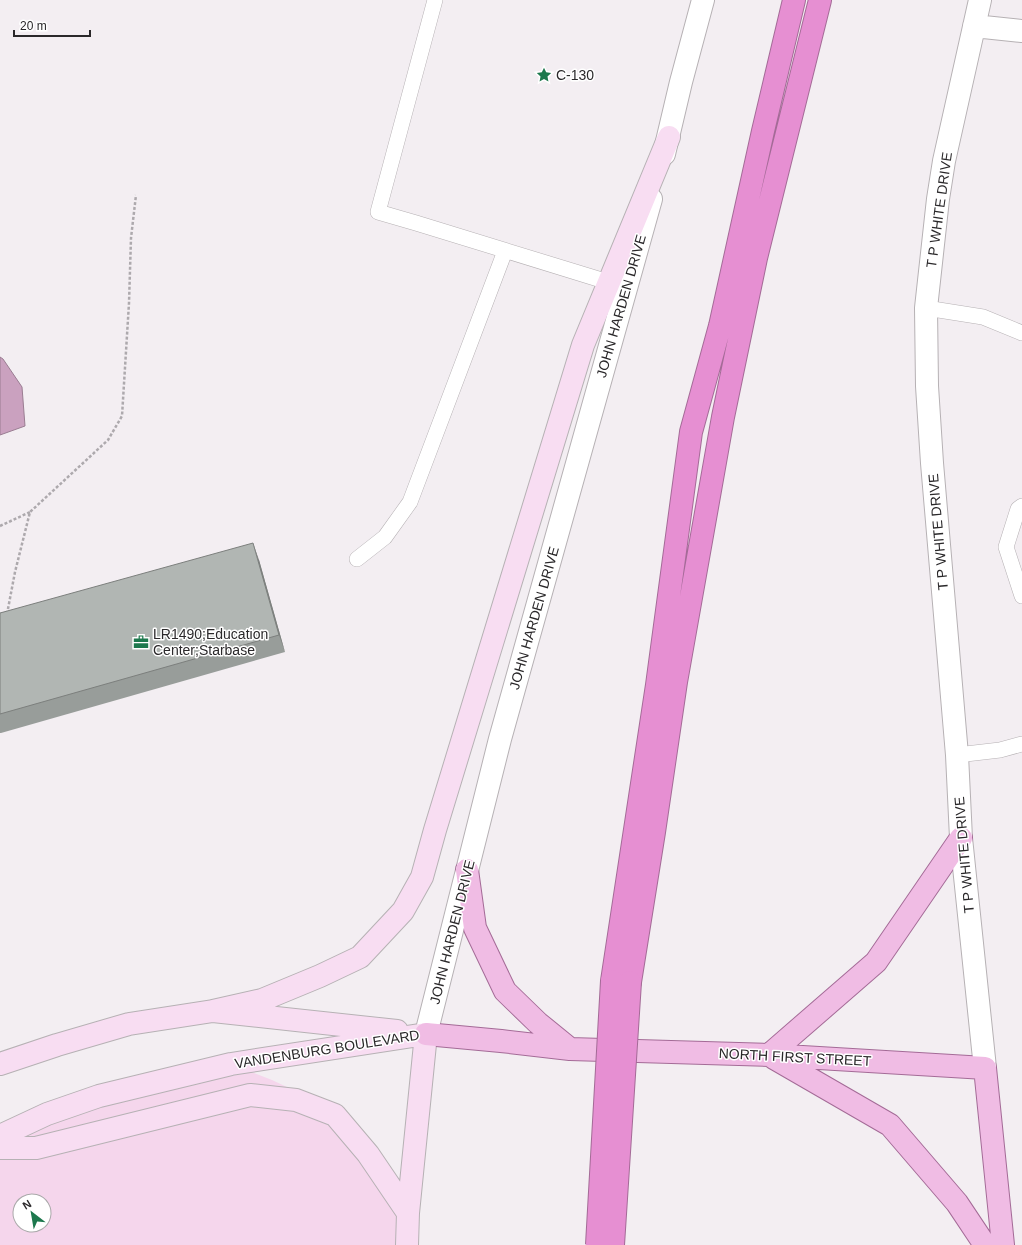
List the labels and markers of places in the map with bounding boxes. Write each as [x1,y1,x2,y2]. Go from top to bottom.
place icon: C-130 [535,66,553,84]
place label: C-130 [556,67,594,83]
place label: LR1490;Education Center;Starbase [153,626,268,658]
office icon: LR1490;Education Center;Starbase [132,633,150,651]

